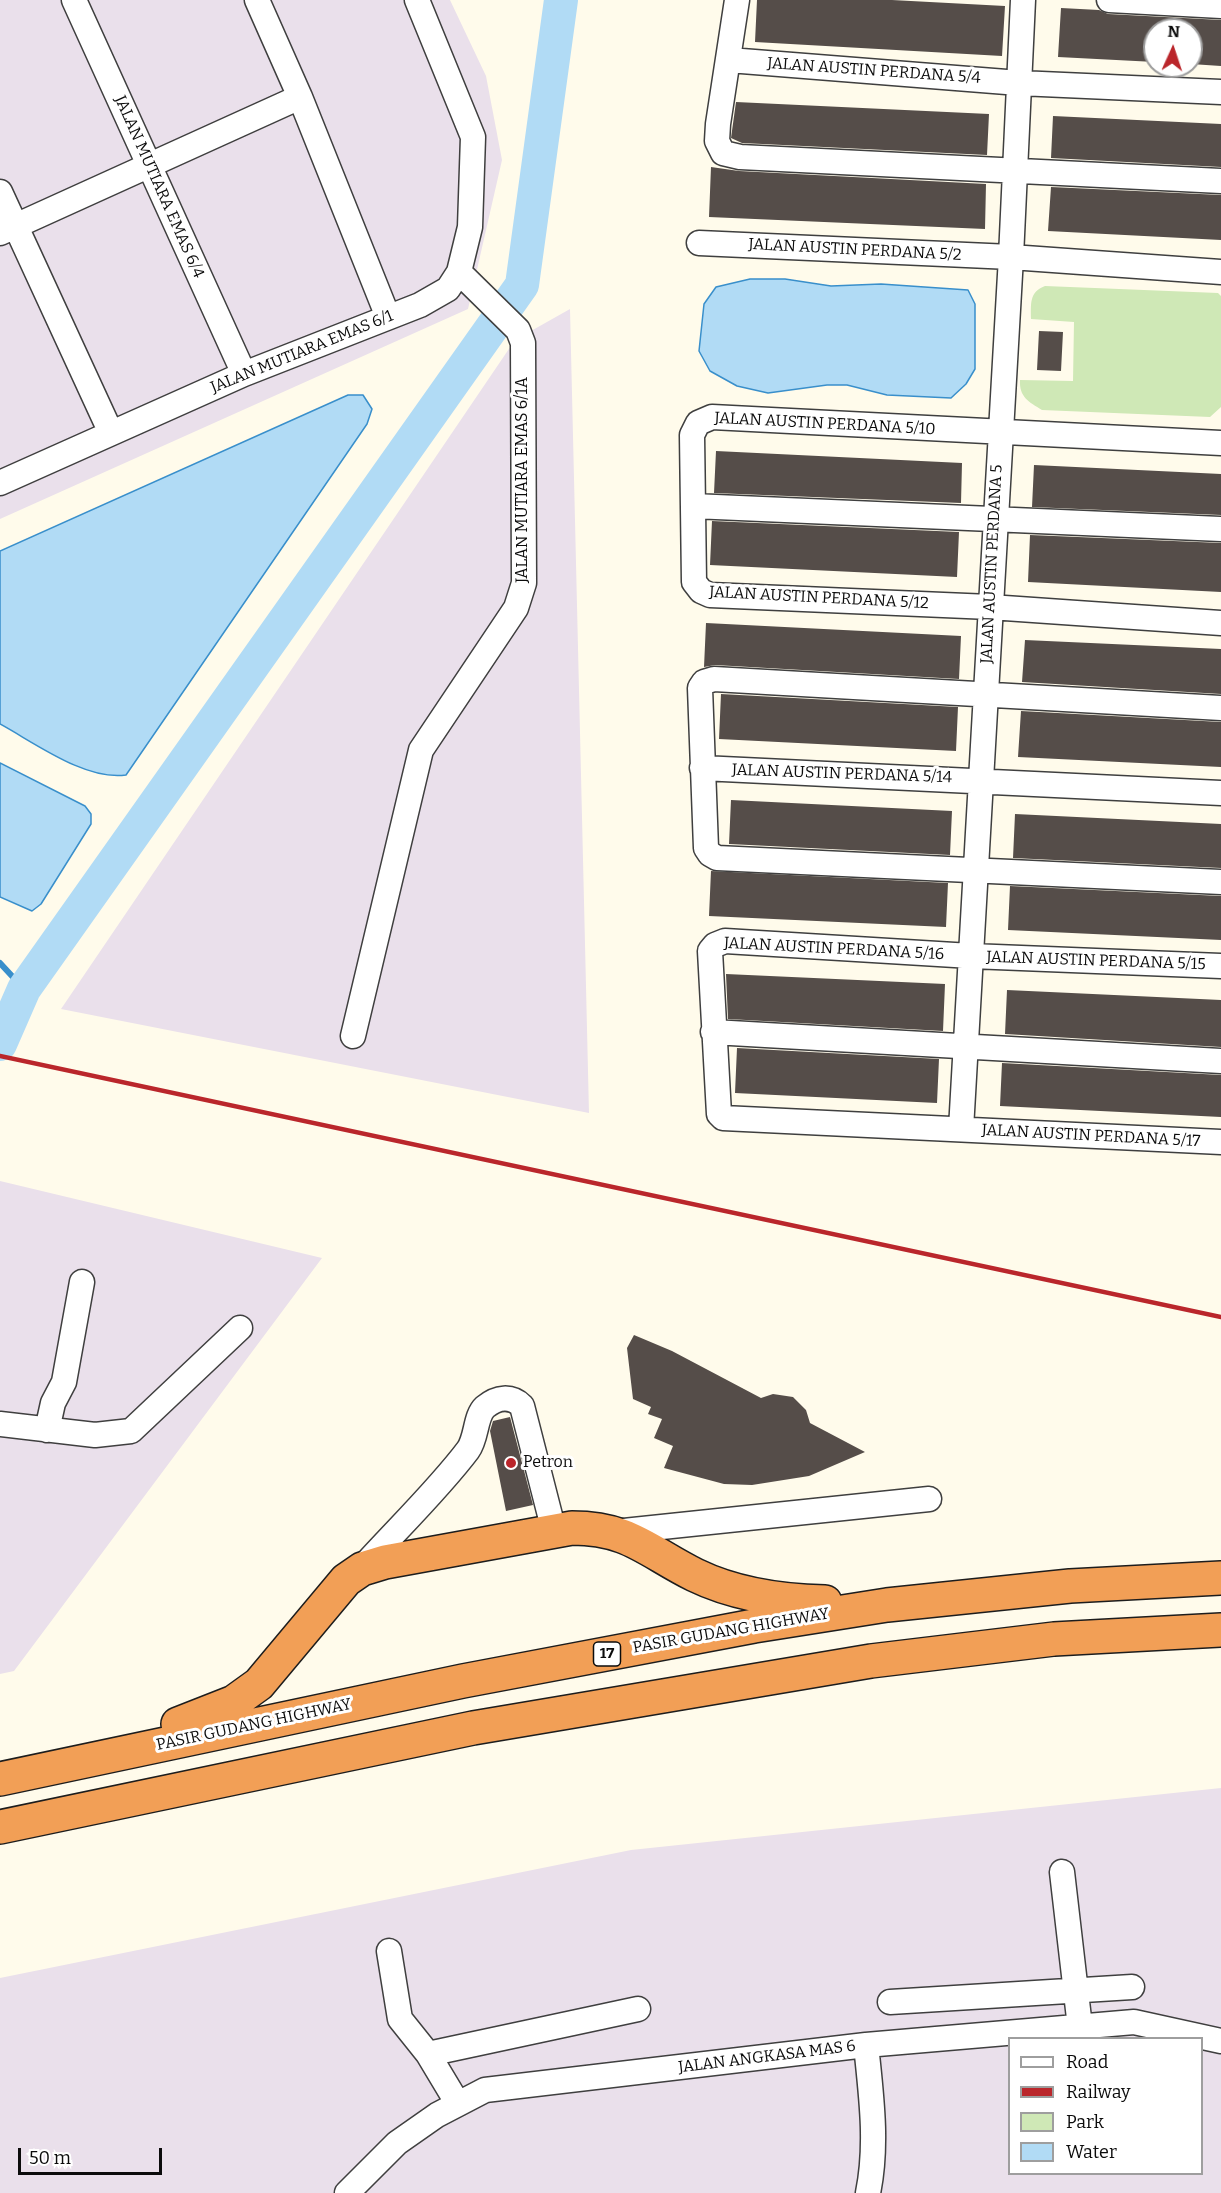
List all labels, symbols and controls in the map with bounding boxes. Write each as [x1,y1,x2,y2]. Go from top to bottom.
north arrow [1143,18,1203,78]
text: N [1167,22,1181,41]
street label: JALAN AUSTIN PERDANA 5/4 [767,54,981,88]
street label: JALAN MUTIARA EMAS 6/4 [110,93,208,281]
street label: JALAN AUSTIN PERDANA 5/2 [748,235,962,265]
street label: JALAN MUTIARA EMAS 6/1 [208,307,396,397]
street label: JALAN MUTIARA EMAS 6/1A [513,377,533,583]
street label: JALAN AUSTIN PERDANA 5/10 [714,409,936,439]
street label: JALAN AUSTIN PERDANA 5 [977,464,1007,664]
street label: JALAN AUSTIN PERDANA 5/12 [709,583,929,613]
street label: JALAN AUSTIN PERDANA 5/14 [732,761,952,787]
street label: JALAN AUSTIN PERDANA 5/16 [723,934,945,964]
street label: JALAN AUSTIN PERDANA 5/15 [986,948,1206,974]
street label: JALAN AUSTIN PERDANA 5/17 [981,1121,1201,1151]
place label: Petron [523,1453,573,1473]
marker: Petron [504,1456,518,1470]
street label: PASIR GUDANG HIGHWAY [631,1604,831,1658]
road number: 17 [594,1642,620,1666]
street label: PASIR GUDANG HIGHWAY [155,1695,353,1755]
street label: JALAN ANGKASA MAS 6 [677,2037,857,2077]
legend [1008,2037,1203,2175]
text: Road [1066,2051,1108,2073]
text: Railway [1066,2081,1130,2103]
text: Park [1066,2111,1104,2133]
scale bar [21,2136,165,2174]
text: Water [1066,2141,1117,2163]
text: 50 m [29,2147,71,2169]

